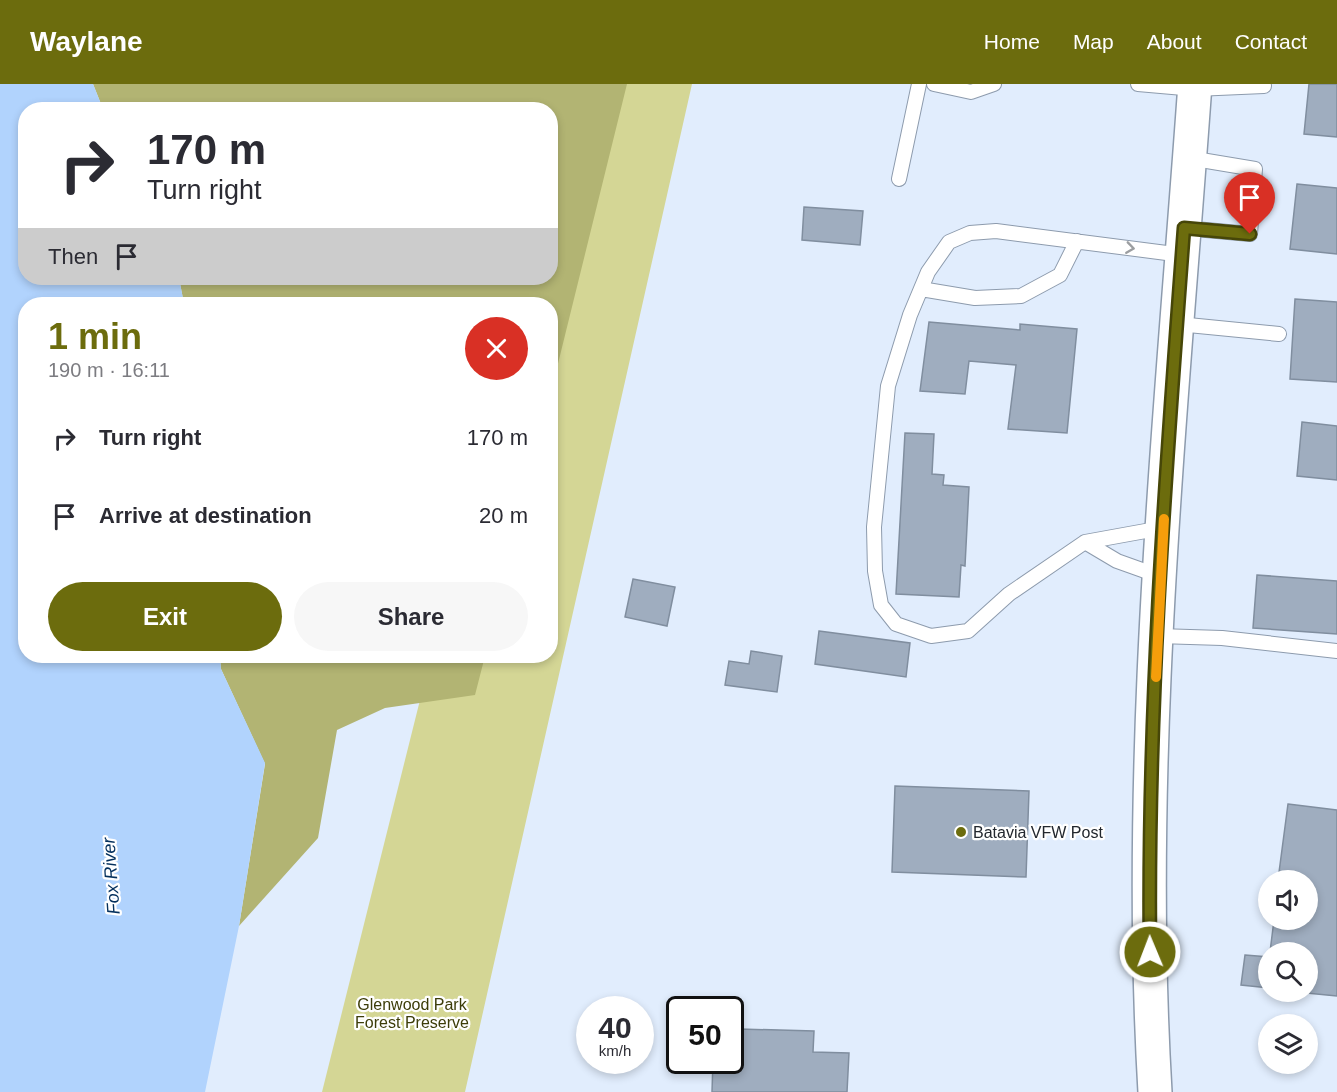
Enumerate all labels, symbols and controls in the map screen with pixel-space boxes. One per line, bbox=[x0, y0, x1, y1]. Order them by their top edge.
text: Waylane bbox=[30, 26, 143, 57]
text: Home bbox=[984, 30, 1040, 53]
text: Map bbox=[1073, 30, 1114, 53]
text: About bbox=[1147, 30, 1202, 53]
text: Contact bbox=[1235, 30, 1307, 53]
icon: right bbox=[48, 126, 126, 204]
text: 170 m bbox=[147, 126, 266, 173]
pin bbox=[1224, 172, 1275, 234]
text: Turn right bbox=[147, 175, 262, 205]
icon: arrive bbox=[1233, 181, 1266, 214]
icon: arrive bbox=[110, 240, 143, 273]
one-way arrow bbox=[1125, 241, 1134, 254]
text: Then bbox=[48, 244, 98, 269]
text: 1 min bbox=[48, 316, 142, 357]
button: close bbox=[465, 317, 528, 380]
text: 190 m · 16:11 bbox=[48, 359, 170, 381]
icon: right bbox=[48, 422, 81, 455]
text: Turn right bbox=[99, 425, 201, 450]
text: 170 m bbox=[467, 425, 528, 450]
icon: arrive bbox=[48, 500, 81, 533]
text: Arrive at destination bbox=[99, 503, 312, 528]
text: 20 m bbox=[479, 503, 528, 528]
button: Exit bbox=[48, 582, 282, 651]
button: Share bbox=[294, 582, 528, 651]
place label: Batavia VFW Post bbox=[973, 824, 1103, 841]
marker: Batavia VFW Post bbox=[954, 825, 968, 839]
water label: Fox River bbox=[98, 836, 124, 915]
map controls bbox=[1258, 870, 1318, 1074]
button: sound bbox=[1258, 870, 1318, 930]
position arrow bbox=[1118, 920, 1182, 984]
button: search bbox=[1258, 942, 1318, 1002]
park label: Glenwood Park Forest Preserve bbox=[355, 996, 469, 1031]
speed limit sign: 50 bbox=[666, 996, 744, 1074]
text: 40 bbox=[598, 1011, 632, 1044]
button: layers bbox=[1258, 1014, 1318, 1074]
text: km/h bbox=[599, 1042, 631, 1059]

